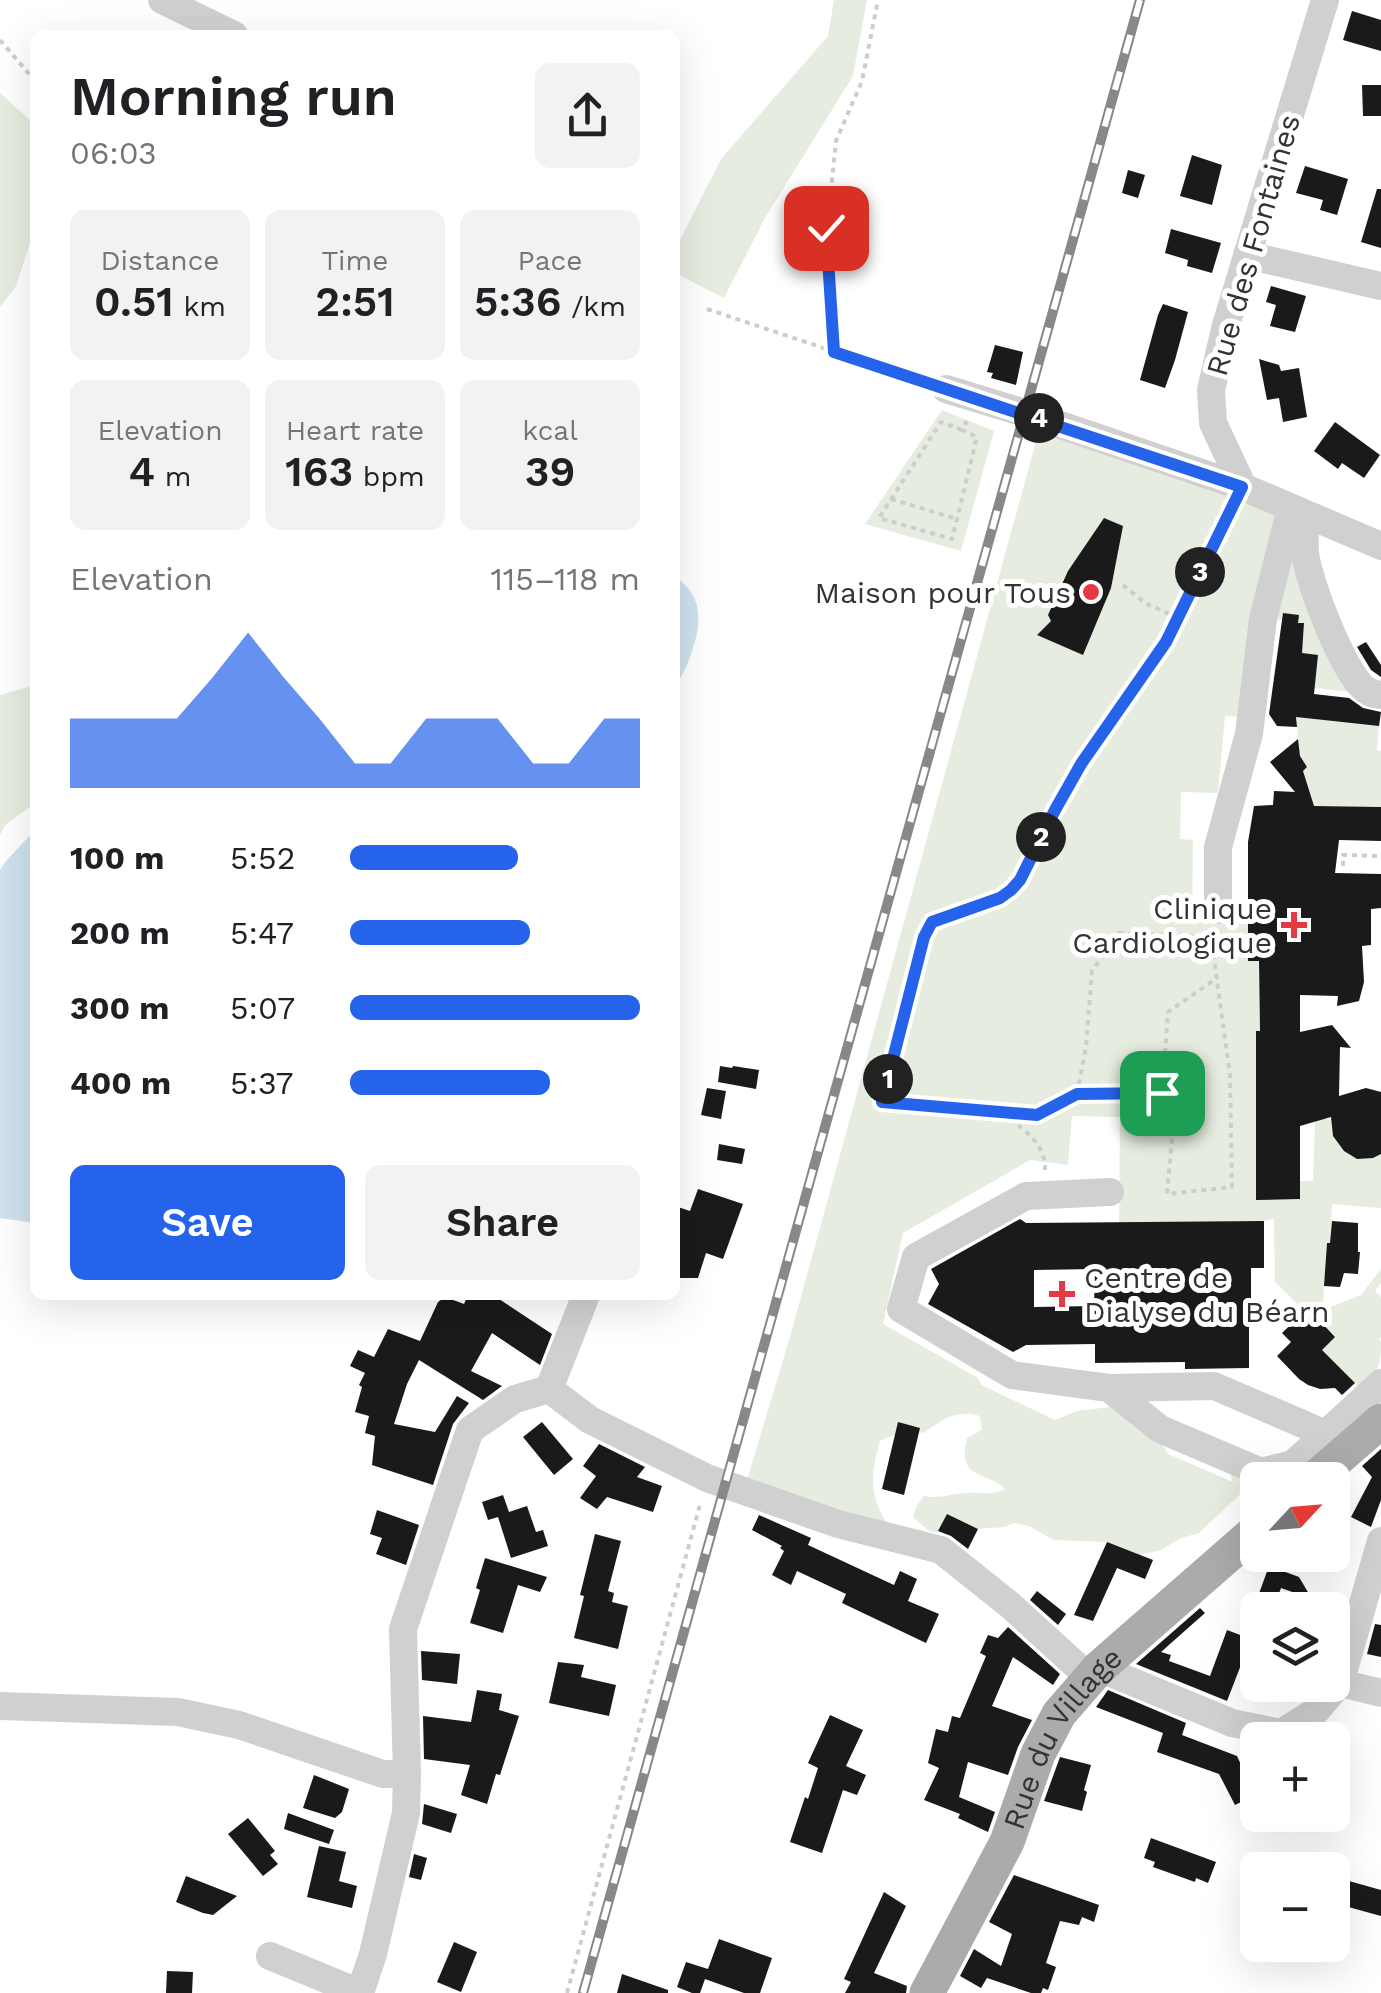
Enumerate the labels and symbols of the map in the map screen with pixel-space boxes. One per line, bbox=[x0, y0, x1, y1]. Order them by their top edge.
street label: Rue des Fontaines bbox=[1199, 110, 1307, 380]
pin bbox=[784, 186, 869, 271]
pin: 4 bbox=[1014, 393, 1064, 443]
pin: 3 bbox=[1175, 547, 1225, 597]
place label: Maison pour Tous bbox=[815, 575, 1071, 610]
marker: Maison pour Tous bbox=[1080, 581, 1102, 603]
pin: 2 bbox=[1016, 812, 1066, 862]
place label: Clinique Cardiologique bbox=[1072, 891, 1272, 960]
marker: Clinique Cardiologique bbox=[1281, 912, 1307, 938]
pin bbox=[1120, 1051, 1205, 1136]
pin: 1 bbox=[863, 1054, 913, 1104]
place label: Centre de Dialyse du Béarn bbox=[1084, 1260, 1330, 1329]
marker: Centre de Dialyse du Béarn bbox=[1049, 1281, 1075, 1307]
north arrow bbox=[1240, 1462, 1350, 1572]
street label: Rue du Village bbox=[995, 1639, 1128, 1834]

